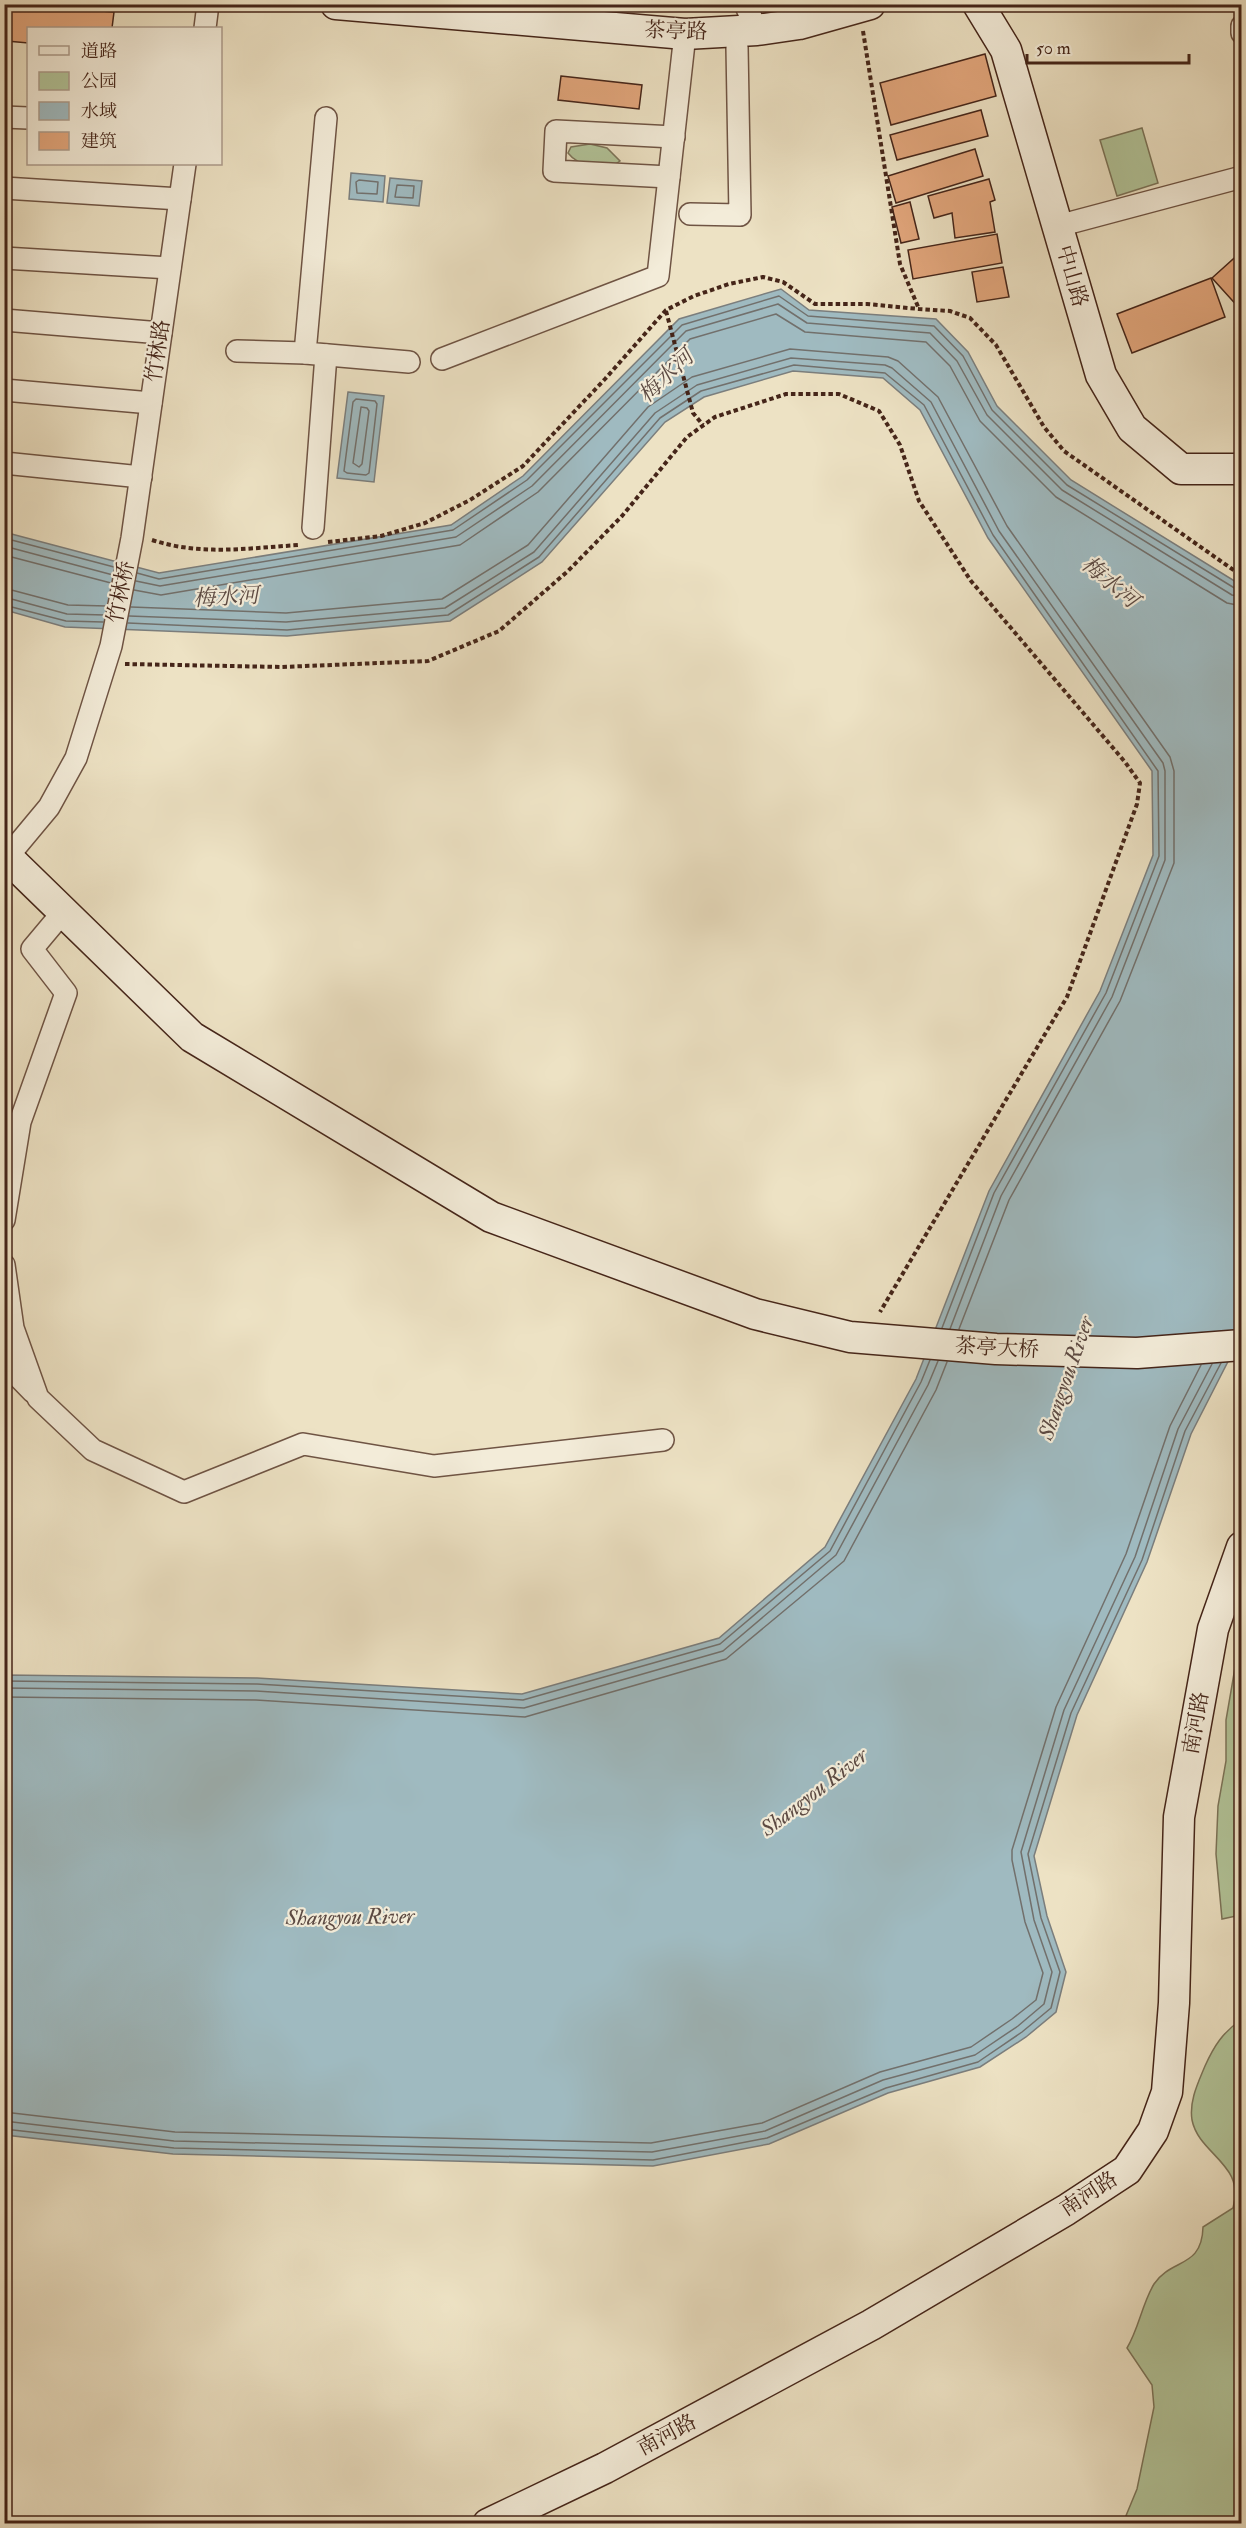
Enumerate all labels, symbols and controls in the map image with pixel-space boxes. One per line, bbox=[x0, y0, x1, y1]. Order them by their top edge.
street label: 茶亭路 bbox=[644, 16, 708, 46]
legend bbox=[27, 27, 222, 165]
scale bar bbox=[1027, 27, 1189, 65]
text: 50 m bbox=[1036, 37, 1071, 60]
text: 道路 bbox=[81, 40, 117, 63]
text: 公园 bbox=[81, 70, 117, 93]
text: 水域 bbox=[81, 100, 117, 123]
text: 建筑 bbox=[81, 130, 117, 153]
street label: 中山路 bbox=[1050, 242, 1094, 310]
street label: 竹林路 bbox=[140, 318, 176, 384]
water label: 梅水河 bbox=[632, 341, 703, 409]
water label: 梅水河 bbox=[1076, 550, 1147, 617]
street label: 竹林桥 bbox=[102, 559, 140, 625]
water label: 梅水河 bbox=[192, 581, 264, 613]
water label: Shangyou River bbox=[1031, 1311, 1101, 1444]
street label: 茶亭大桥 bbox=[954, 1332, 1040, 1364]
street label: 南河路 bbox=[1177, 1690, 1215, 1756]
water label: Shangyou River bbox=[754, 1740, 875, 1843]
water label: Shangyou River bbox=[284, 1902, 416, 1932]
street label: 南河路 bbox=[1055, 2166, 1123, 2222]
street label: 南河路 bbox=[633, 2408, 701, 2462]

